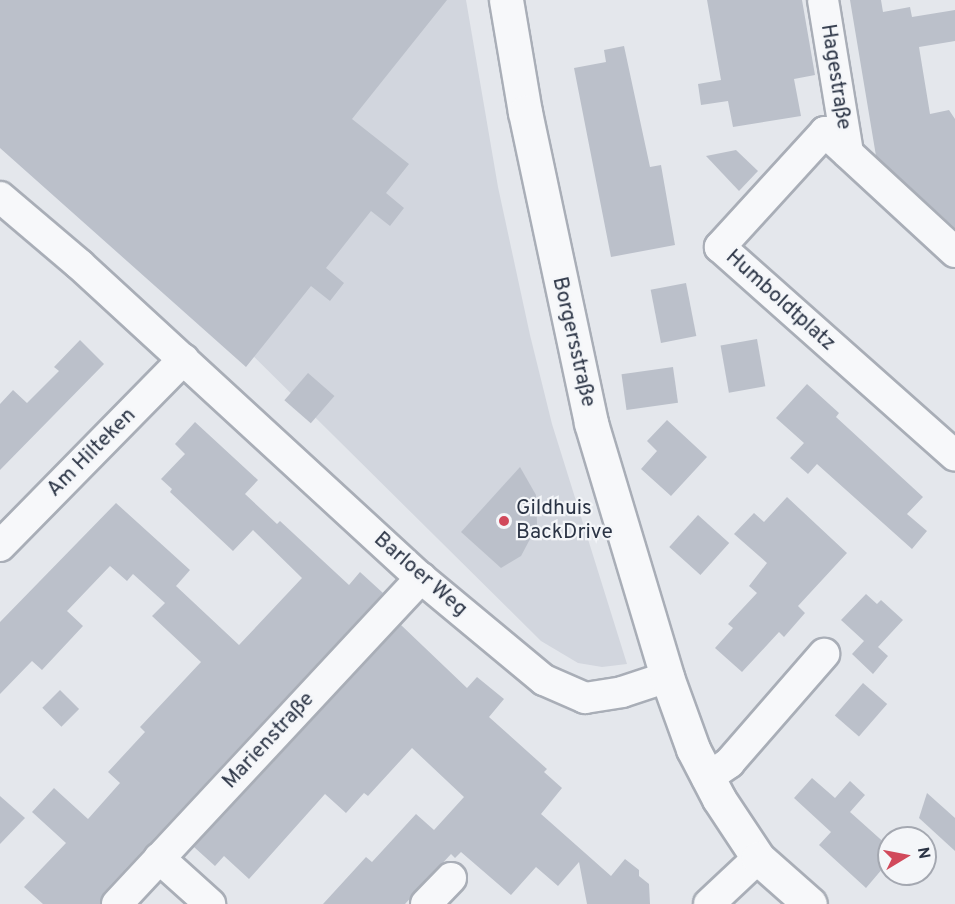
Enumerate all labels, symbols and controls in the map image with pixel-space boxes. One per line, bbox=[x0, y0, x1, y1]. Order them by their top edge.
street label: Hagestraße bbox=[814, 22, 856, 132]
street label: Humboldtplatz bbox=[720, 245, 840, 357]
street label: Borgersstraße bbox=[546, 275, 600, 409]
street label: Am Hilteken bbox=[42, 403, 142, 503]
place label: Gildhuis BackDrive bbox=[516, 496, 613, 546]
marker: Gildhuis BackDrive bbox=[497, 514, 511, 528]
street label: Barloer Weg bbox=[368, 527, 472, 623]
street label: Marienstraße bbox=[218, 688, 320, 794]
north arrow bbox=[877, 826, 937, 886]
text: N bbox=[912, 846, 934, 861]

